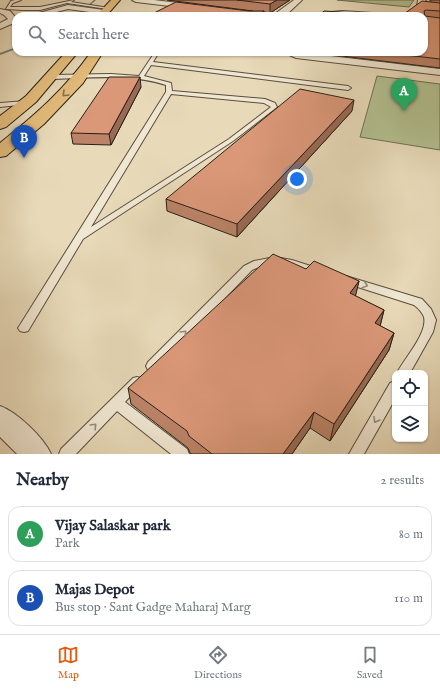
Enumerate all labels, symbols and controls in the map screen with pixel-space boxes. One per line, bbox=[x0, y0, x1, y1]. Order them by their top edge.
search box bbox=[12, 12, 428, 56]
icon: search bbox=[26, 23, 48, 45]
text: Search here bbox=[58, 25, 129, 44]
pin: A bbox=[391, 78, 417, 111]
one-way arrow bbox=[62, 89, 70, 97]
pin: B bbox=[11, 125, 37, 158]
your location bbox=[287, 169, 307, 189]
one-way arrow bbox=[361, 280, 368, 289]
one-way arrow bbox=[179, 330, 187, 338]
map controls bbox=[392, 370, 428, 442]
button: locate bbox=[392, 370, 428, 406]
button: layers bbox=[392, 406, 428, 442]
one-way arrow bbox=[373, 416, 380, 424]
one-way arrow bbox=[89, 423, 97, 431]
text: Nearby bbox=[16, 470, 69, 491]
text: 2 results bbox=[380, 472, 424, 489]
text: Vijay Salaskar park bbox=[55, 516, 171, 535]
text: A bbox=[26, 526, 34, 543]
text: 80 m bbox=[399, 526, 423, 543]
text: Park bbox=[55, 535, 80, 552]
text: Majas Depot bbox=[55, 580, 134, 599]
text: B bbox=[26, 590, 34, 607]
text: 110 m bbox=[394, 590, 423, 607]
text: Bus stop · Sant Gadge Maharaj Marg bbox=[55, 599, 251, 616]
tab: Map bbox=[57, 644, 79, 682]
tab: Directions bbox=[194, 644, 242, 682]
tab: Saved bbox=[357, 644, 383, 682]

